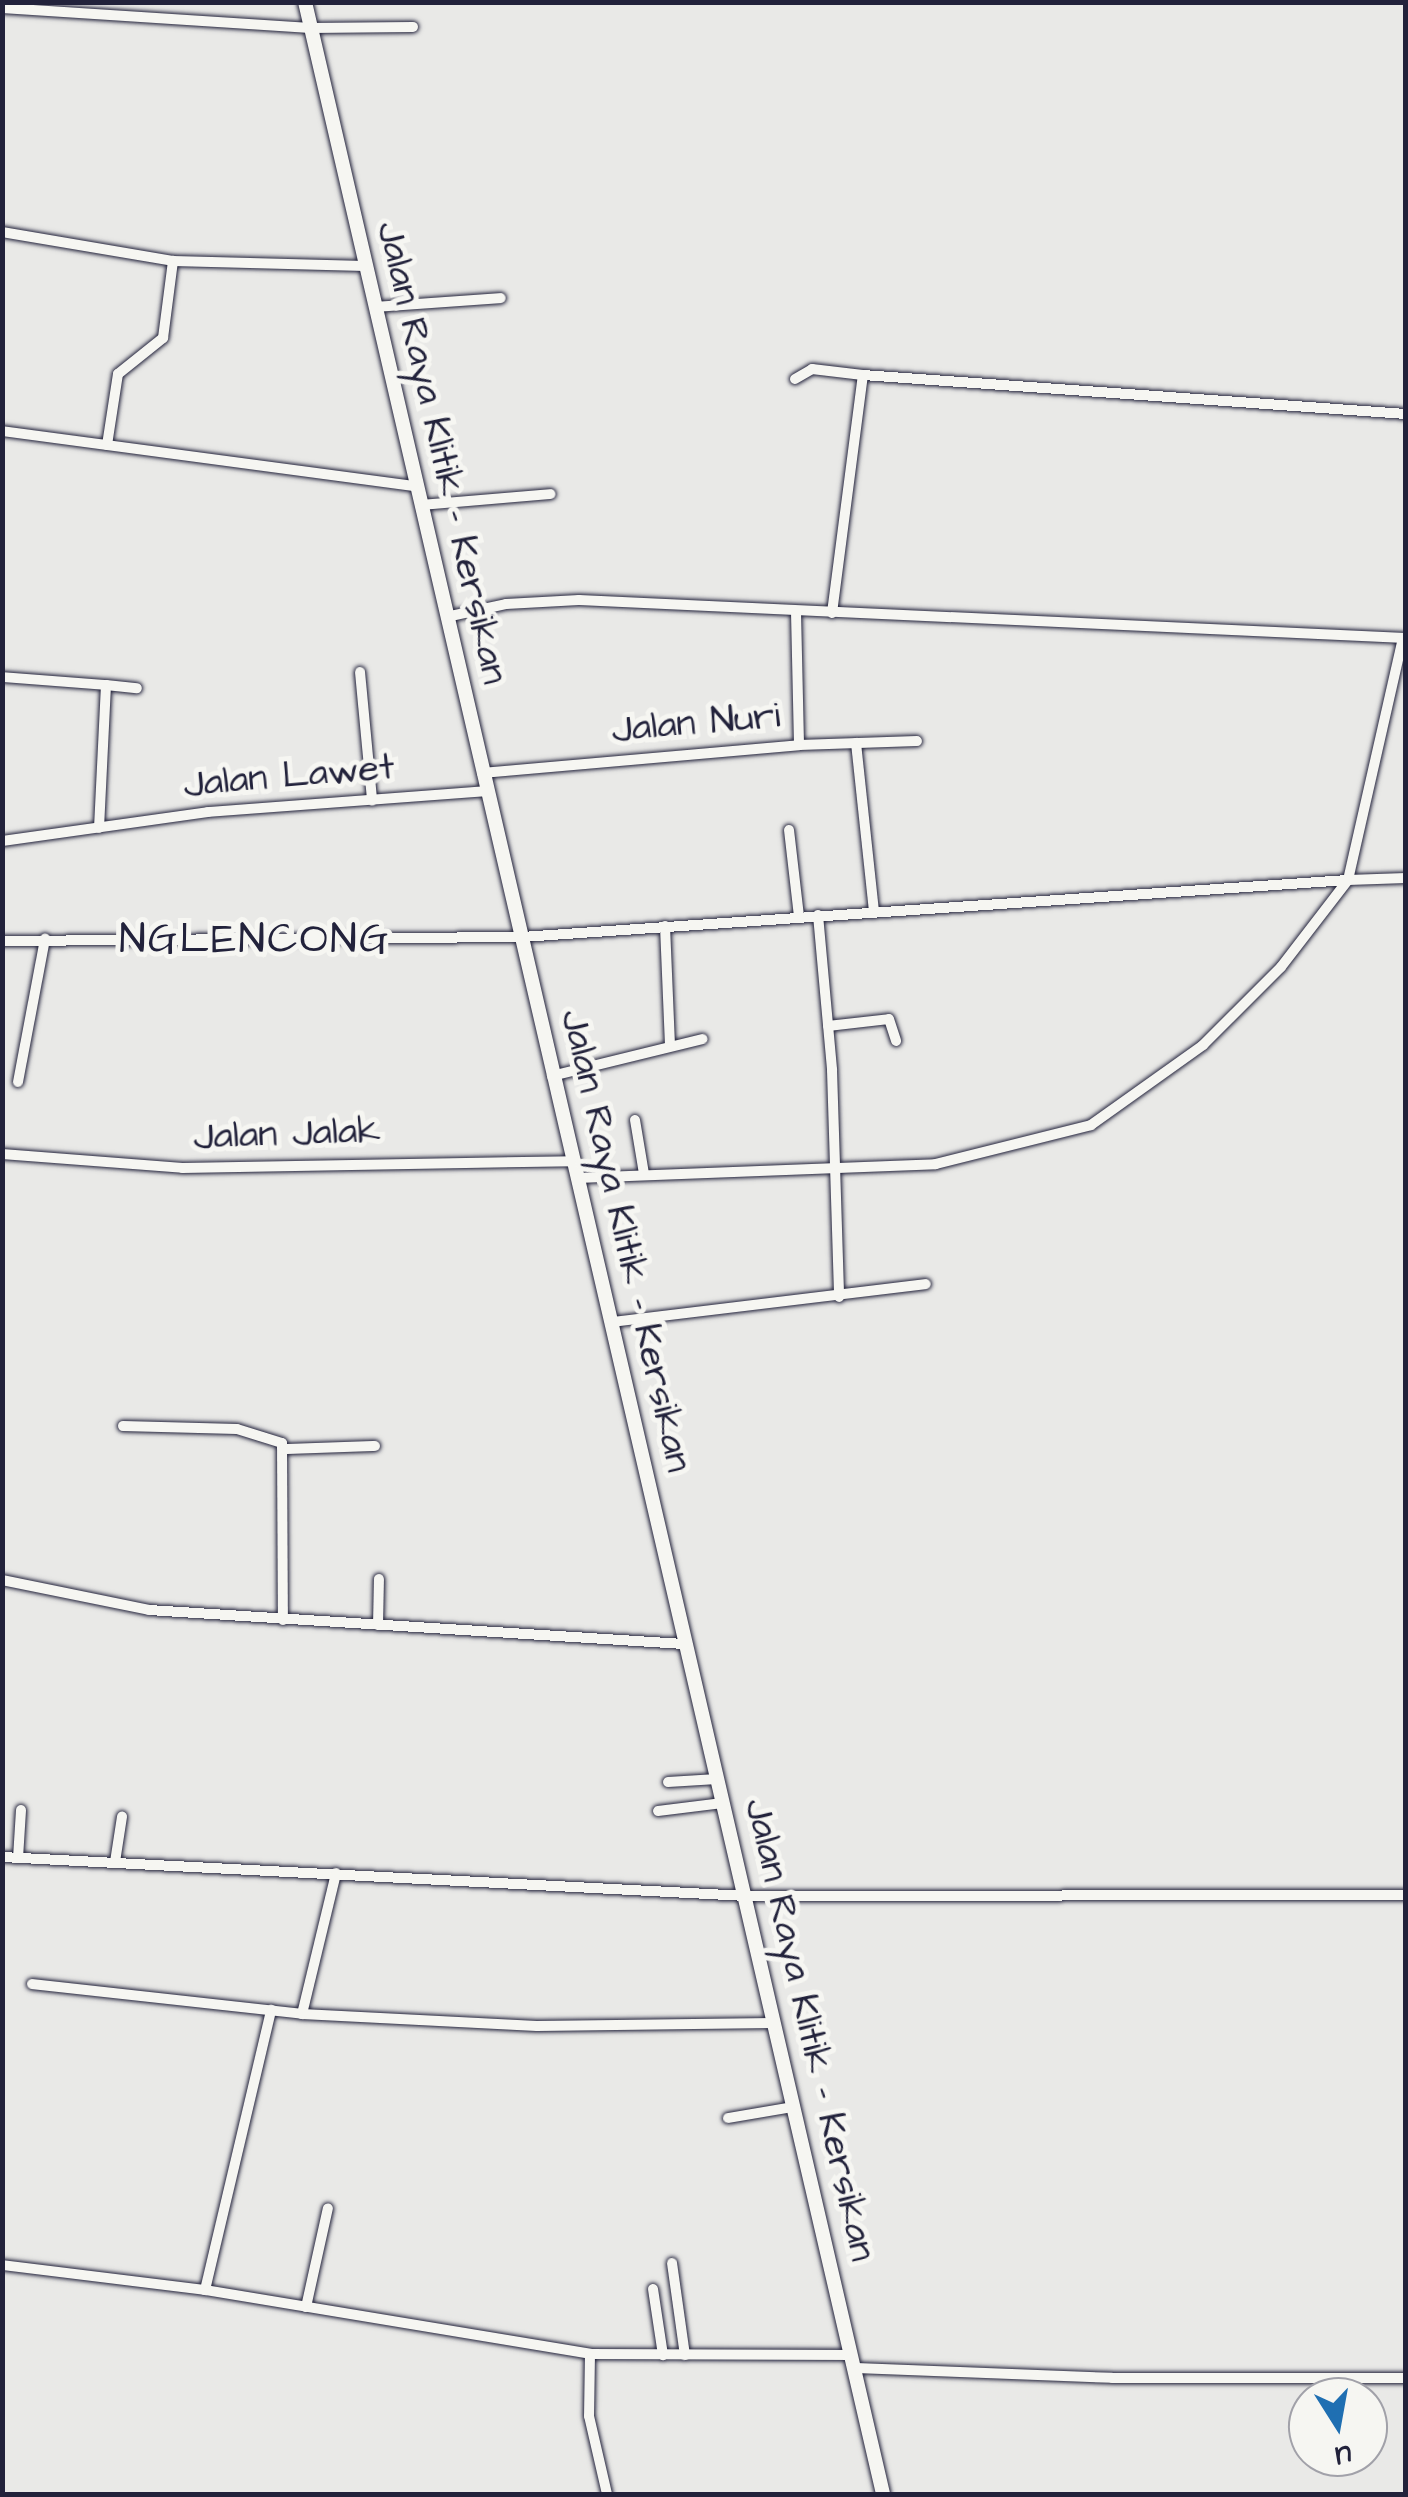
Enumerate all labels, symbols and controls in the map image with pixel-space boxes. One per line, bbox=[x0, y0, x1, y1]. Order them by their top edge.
street label: Jalan Raya Klitik - Kersikan bbox=[366, 217, 516, 689]
street label: Jalan Nuri bbox=[610, 694, 782, 754]
street label: Jalan Lawet bbox=[182, 745, 396, 809]
district label: NGLENCONG bbox=[119, 915, 391, 965]
street label: Jalan Raya Klitik - Kersikan bbox=[550, 1005, 700, 1477]
street label: Jalan Jalak bbox=[193, 1109, 381, 1161]
street label: Jalan Raya Klitik - Kersikan bbox=[734, 1794, 884, 2266]
north arrow bbox=[1288, 2377, 1388, 2477]
text: U bbox=[1332, 2434, 1355, 2476]

